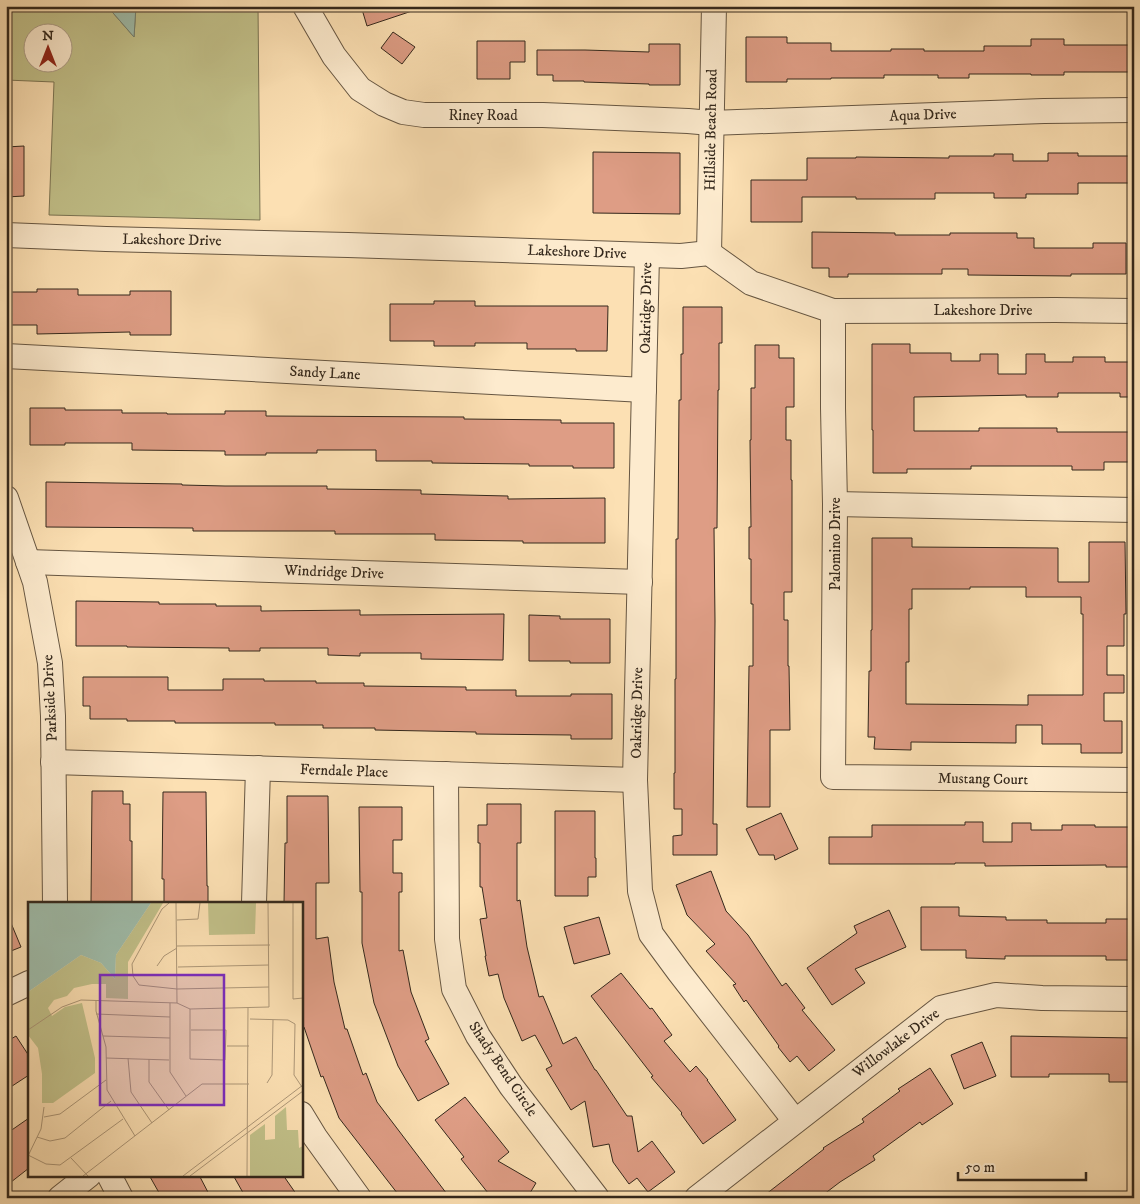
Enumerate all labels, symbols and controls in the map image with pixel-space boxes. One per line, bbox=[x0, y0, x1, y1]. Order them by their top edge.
north arrow bbox=[22, 22, 72, 72]
text: N bbox=[42, 27, 54, 45]
street label: Hillside Beach Road bbox=[700, 68, 722, 191]
street label: Aqua Drive bbox=[889, 104, 957, 126]
street label: Riney Road bbox=[448, 106, 518, 125]
street label: Lakeshore Drive bbox=[122, 230, 222, 250]
street label: Lakeshore Drive bbox=[527, 241, 627, 263]
street label: Oakridge Drive bbox=[636, 262, 656, 354]
street label: Lakeshore Drive bbox=[933, 301, 1033, 320]
street label: Sandy Lane bbox=[289, 362, 361, 384]
street label: Palomino Drive bbox=[826, 497, 845, 591]
street label: Windridge Drive bbox=[283, 561, 384, 583]
street label: Parkside Drive bbox=[38, 654, 62, 742]
street label: Oakridge Drive bbox=[627, 667, 647, 759]
street label: Ferndale Place bbox=[300, 760, 388, 782]
street label: Mustang Court bbox=[938, 769, 1028, 789]
inset map bbox=[28, 902, 302, 1176]
street label: Willowlake Drive bbox=[848, 1004, 943, 1083]
street label: Shady Bend Circle bbox=[464, 1018, 542, 1120]
scale bar bbox=[958, 1149, 1085, 1181]
text: 50 m bbox=[965, 1158, 995, 1177]

